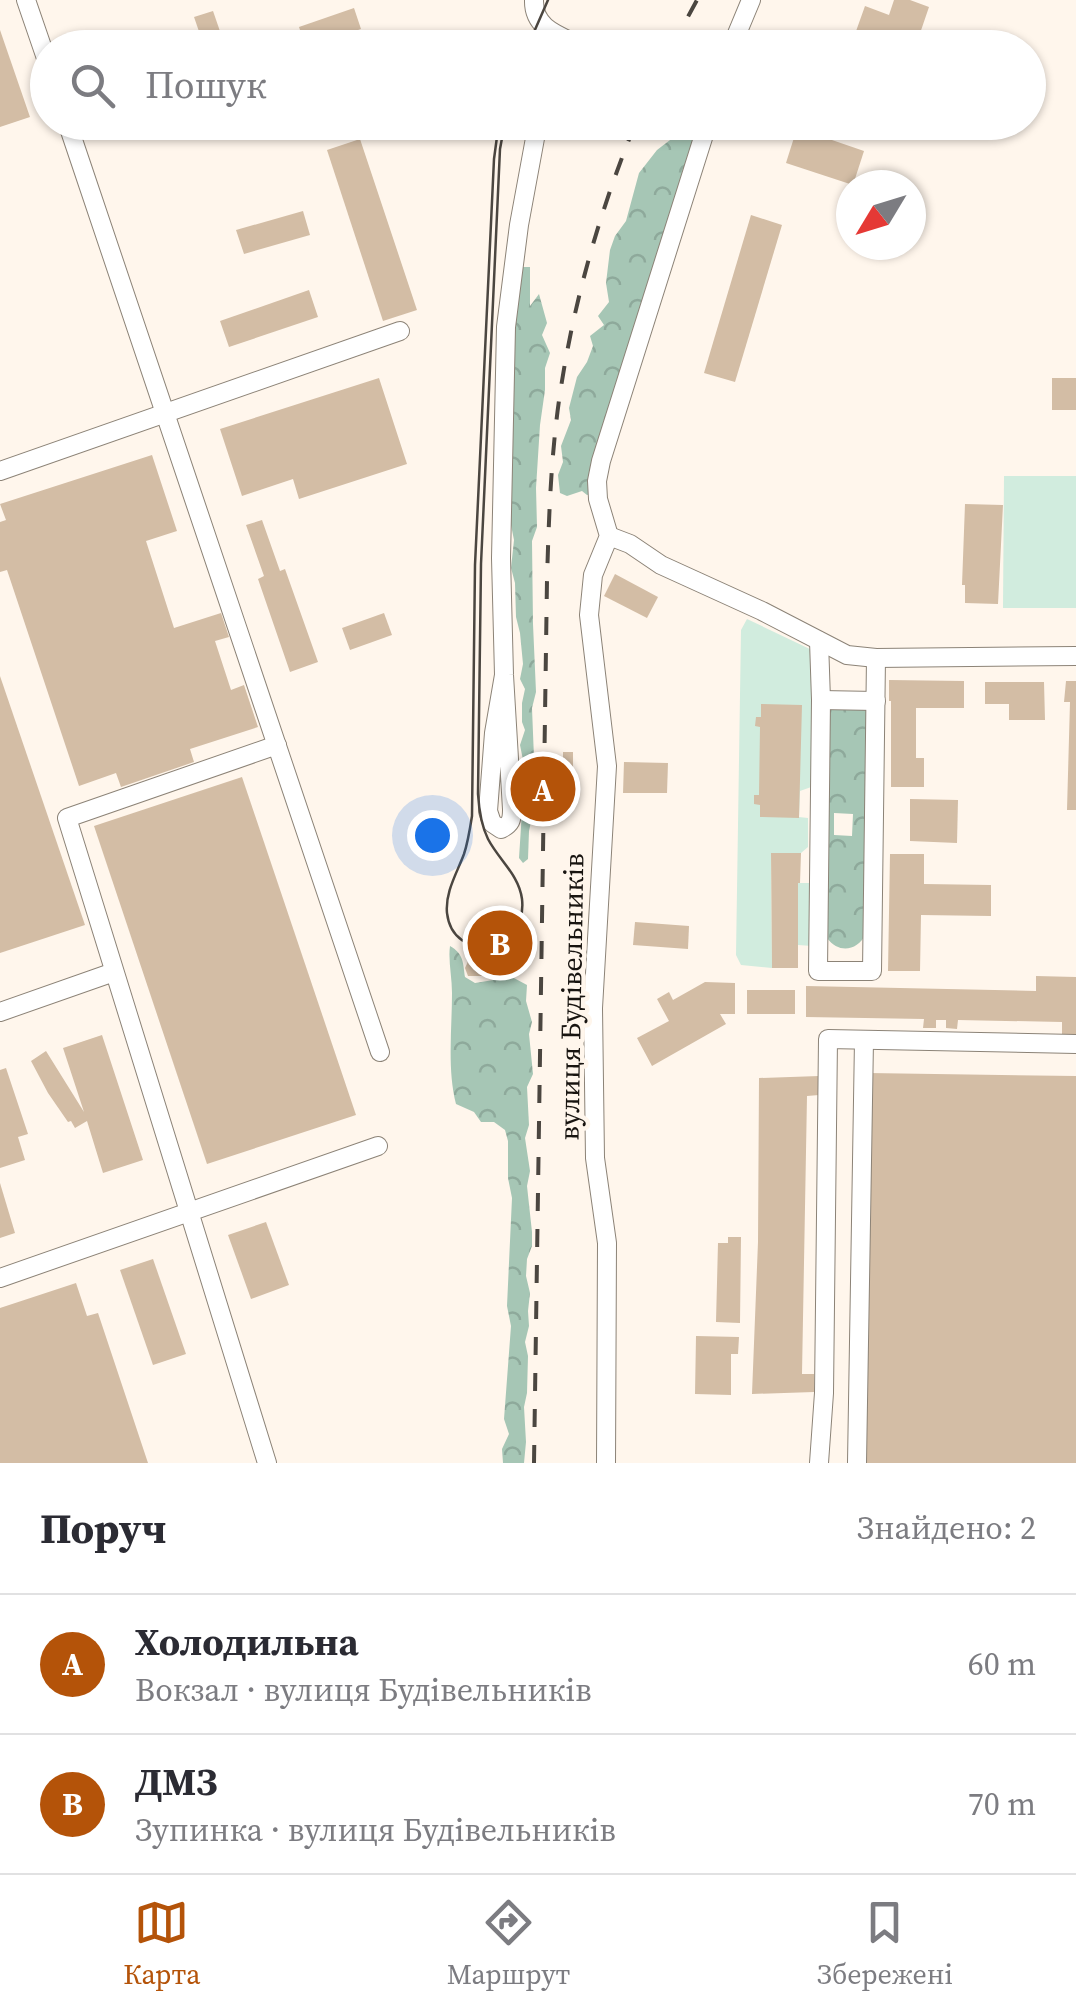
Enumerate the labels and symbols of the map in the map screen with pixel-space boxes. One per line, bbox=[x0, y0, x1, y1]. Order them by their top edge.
north arrow bbox=[836, 170, 926, 260]
pin: A bbox=[510, 752, 576, 826]
your location bbox=[407, 810, 458, 861]
street label: вулиця Будівельників bbox=[549, 853, 593, 1141]
pin: B bbox=[468, 906, 532, 980]

